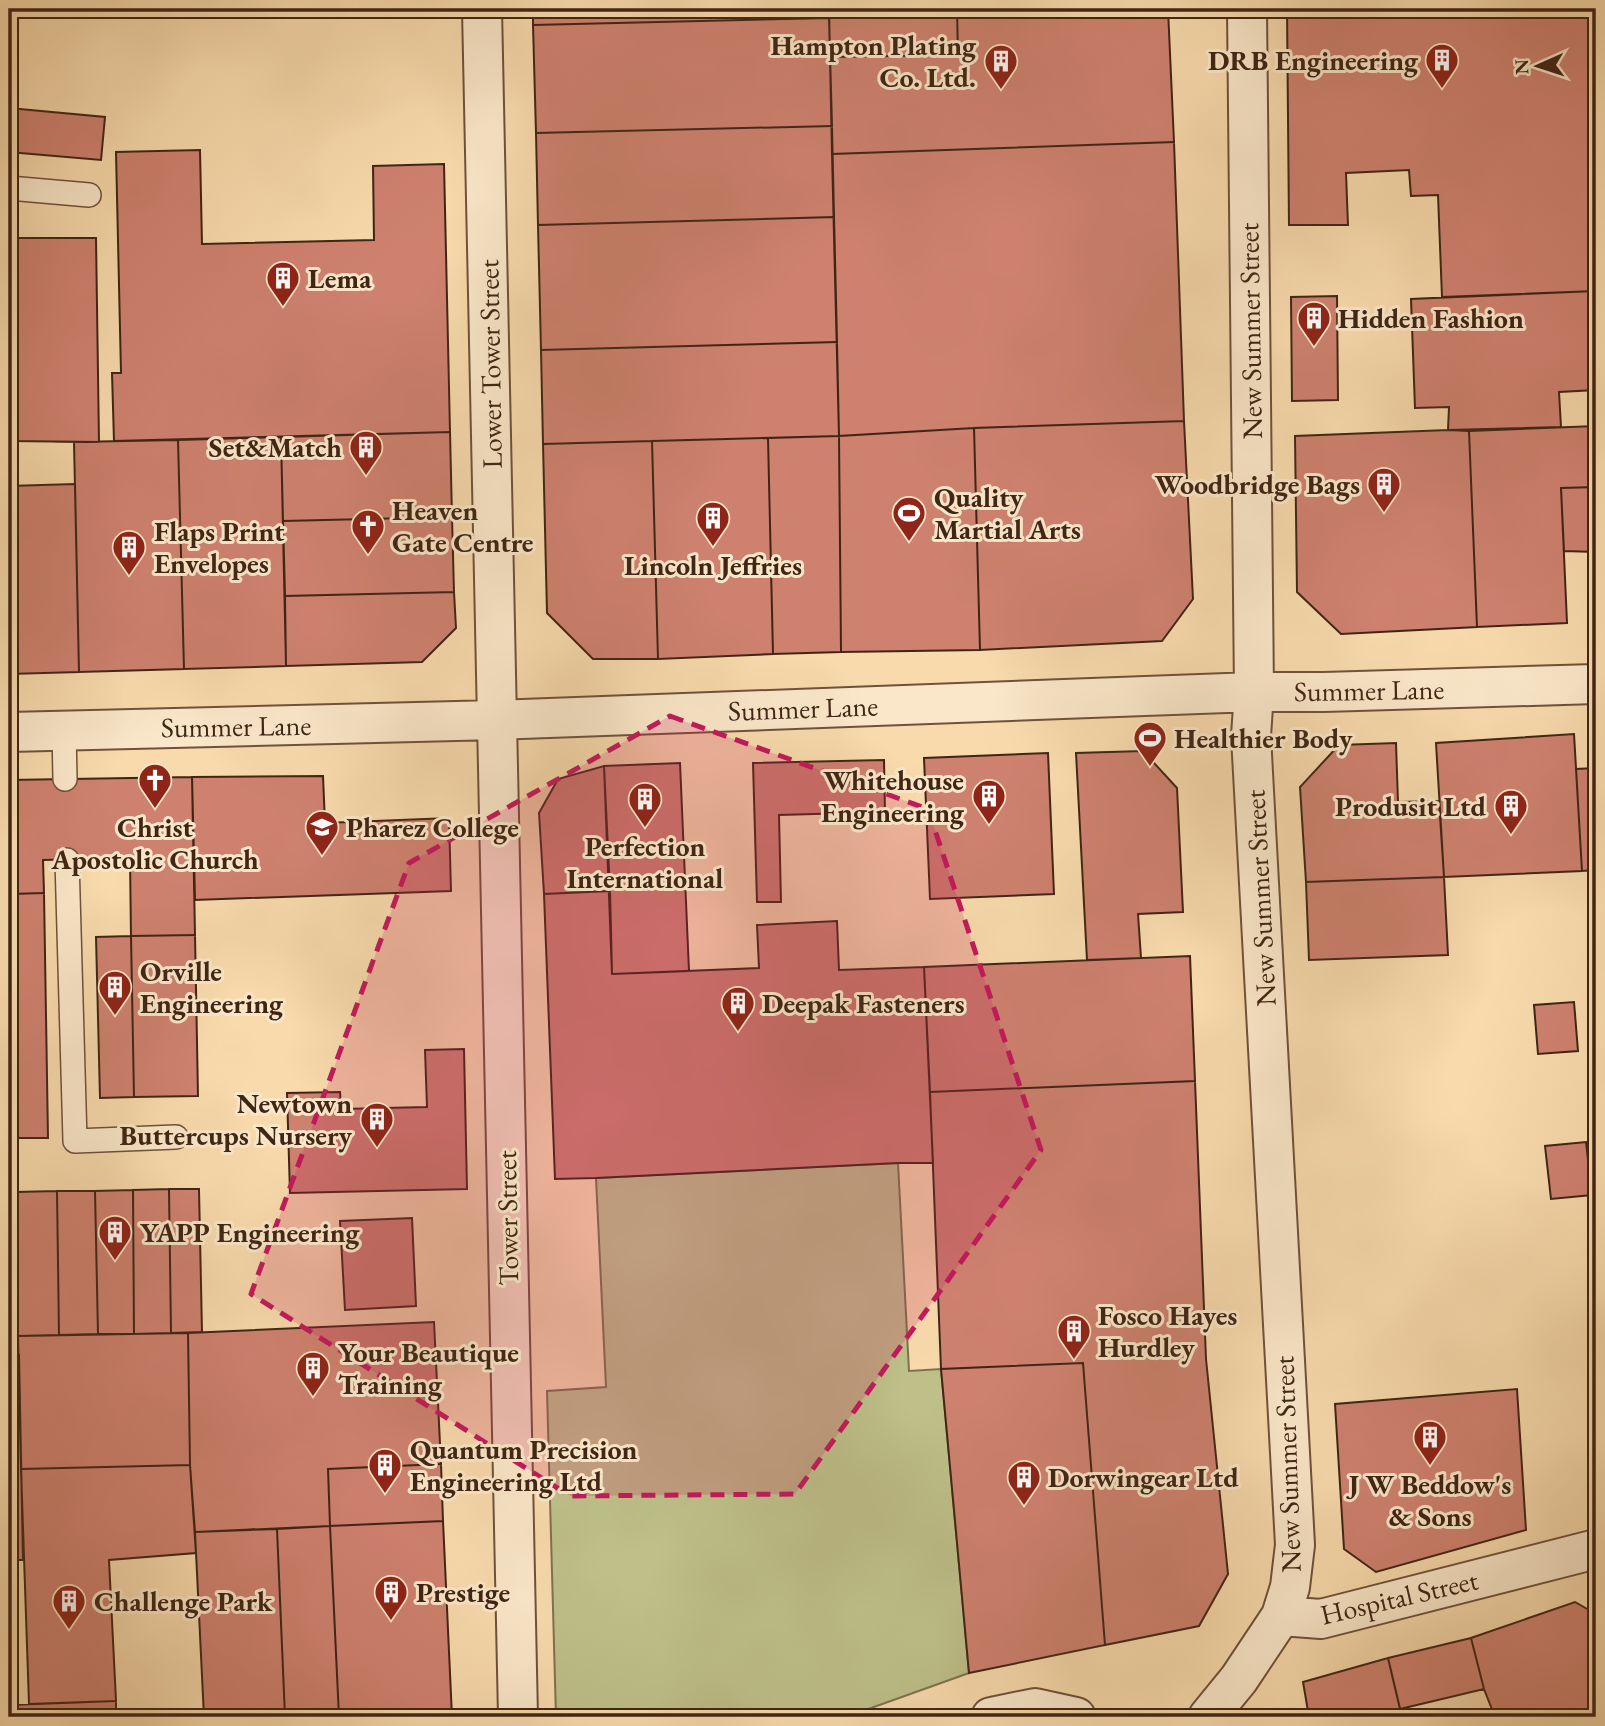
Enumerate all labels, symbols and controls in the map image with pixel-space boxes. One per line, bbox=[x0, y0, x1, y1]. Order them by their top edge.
place label: Hampton Plating Co. Ltd. bbox=[771, 27, 977, 95]
north arrow bbox=[1504, 32, 1574, 102]
building icon: DRB Engineering bbox=[1423, 41, 1461, 90]
building icon: Hampton Plating Co. Ltd. bbox=[982, 42, 1020, 91]
place label: DRB Engineering bbox=[1208, 42, 1419, 78]
text: N bbox=[1509, 58, 1534, 75]
street label: New Summer Street bbox=[1230, 222, 1270, 440]
building icon: Lema bbox=[264, 259, 302, 308]
street label: Lower Tower Street bbox=[470, 259, 510, 469]
place label: Lema bbox=[308, 260, 372, 296]
building icon: Hidden Fashion bbox=[1295, 299, 1333, 348]
place label: Hidden Fashion bbox=[1338, 300, 1524, 336]
building icon: Set&Match bbox=[347, 428, 385, 477]
place label: Set&Match bbox=[208, 429, 342, 465]
building icon: Woodbridge Bags bbox=[1365, 465, 1403, 514]
place label: Woodbridge Bags bbox=[1155, 466, 1360, 502]
place label: Quality Martial Arts bbox=[934, 479, 1081, 547]
place label: Heaven Gate Centre bbox=[392, 492, 534, 560]
sports icon: Quality Martial Arts bbox=[890, 494, 928, 543]
building icon: Lincoln Jeffries bbox=[694, 499, 732, 548]
church icon: Heaven Gate Centre bbox=[349, 507, 387, 556]
place label: Flaps Print Envelopes bbox=[154, 513, 285, 581]
building icon: Flaps Print Envelopes bbox=[110, 528, 148, 577]
place label: Lincoln Jeffries bbox=[624, 547, 802, 583]
street label: Summer Lane bbox=[1293, 671, 1445, 709]
street label: Summer Lane bbox=[727, 687, 879, 729]
street label: Summer Lane bbox=[160, 707, 312, 745]
sports icon: Healthier Body bbox=[1131, 719, 1169, 768]
place label: Healthier Body bbox=[1174, 720, 1353, 756]
church icon: Christ Apostolic Church bbox=[136, 761, 174, 810]
place label: Whitehouse Engineering bbox=[821, 762, 965, 830]
building icon: Whitehouse Engineering bbox=[970, 777, 1008, 826]
building icon: Perfection International bbox=[626, 780, 664, 829]
building icon: Produsit Ltd bbox=[1492, 787, 1530, 836]
place label: Produsit Ltd bbox=[1335, 788, 1487, 824]
street label: New Summer Street bbox=[1236, 789, 1284, 1007]
school or university icon: Pharez College bbox=[303, 808, 341, 857]
place label: Christ Apostolic Church bbox=[50, 809, 259, 877]
place label: Pharez College bbox=[346, 809, 519, 845]
place label: Perfection International bbox=[567, 828, 723, 896]
place label: Orville Engineering bbox=[140, 953, 284, 1021]
building icon: Orville Engineering bbox=[96, 968, 134, 1017]
building icon: Deepak Fasteners bbox=[719, 984, 757, 1033]
place label: Deepak Fasteners bbox=[762, 985, 965, 1021]
place label: Newtown Buttercups Nursery bbox=[120, 1085, 353, 1153]
building icon: Newtown Buttercups Nursery bbox=[358, 1100, 396, 1149]
street label: Tower Street bbox=[488, 1150, 526, 1286]
building icon: YAPP Engineering bbox=[96, 1213, 134, 1262]
place label: YAPP Engineering bbox=[140, 1214, 360, 1250]
place label: Fosco Hayes Hurdley bbox=[1098, 1297, 1237, 1365]
building icon: Fosco Hayes Hurdley bbox=[1055, 1312, 1093, 1361]
place label: Your Beautique Training bbox=[338, 1334, 519, 1402]
building icon: Your Beautique Training bbox=[294, 1349, 332, 1398]
street label: New Summer Street bbox=[1265, 1355, 1309, 1573]
building icon: J W Beddow's & Sons bbox=[1411, 1418, 1449, 1467]
place label: Quantum Precision Engineering Ltd bbox=[410, 1431, 638, 1499]
building icon: Quantum Precision Engineering Ltd bbox=[366, 1446, 404, 1495]
building icon: Dorwingear Ltd bbox=[1005, 1458, 1043, 1507]
place label: Dorwingear Ltd bbox=[1048, 1459, 1239, 1495]
place label: J W Beddow's & Sons bbox=[1346, 1466, 1511, 1534]
street label: Hospital Street bbox=[1317, 1561, 1482, 1633]
building icon: Prestige bbox=[372, 1573, 410, 1622]
place label: Prestige bbox=[416, 1574, 510, 1610]
building icon: Challenge Park bbox=[50, 1582, 88, 1631]
place label: Challenge Park bbox=[94, 1583, 273, 1619]

